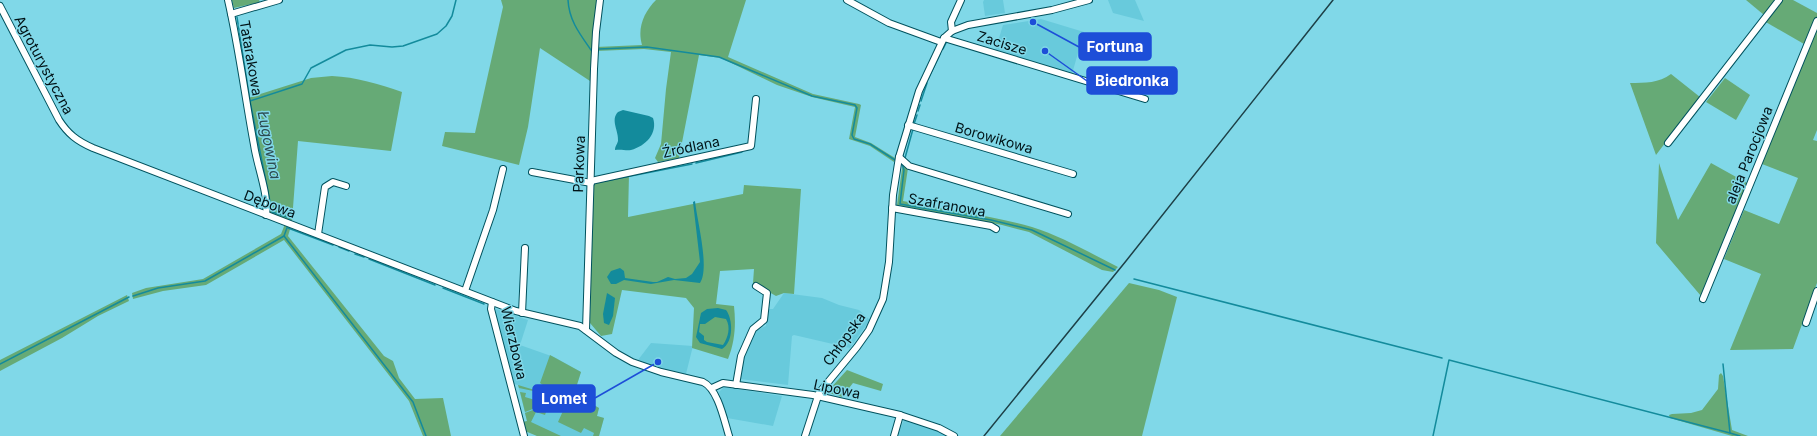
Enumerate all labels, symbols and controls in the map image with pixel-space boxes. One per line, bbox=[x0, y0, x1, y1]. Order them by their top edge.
street label: Agroturystyczna bbox=[11, 12, 78, 117]
street label: Tatarakowa bbox=[236, 19, 266, 97]
street label: Zacisze bbox=[975, 27, 1029, 58]
callout: Fortuna bbox=[1079, 33, 1151, 60]
text: Fortuna bbox=[1087, 37, 1143, 56]
callout: Biedronka bbox=[1087, 67, 1177, 94]
text: Biedronka bbox=[1095, 71, 1169, 90]
street label: aleja Parocjowa bbox=[1721, 104, 1776, 206]
water label: Ługowina bbox=[254, 109, 285, 181]
street label: Borowikowa bbox=[953, 118, 1035, 157]
street label: Źródlana bbox=[661, 132, 721, 161]
street label: Parkowa bbox=[569, 135, 588, 193]
street label: Dębowa bbox=[242, 186, 299, 221]
street label: Szafranowa bbox=[907, 189, 987, 220]
street label: Wierzbowa bbox=[498, 305, 531, 381]
street label: Chłopska bbox=[819, 309, 869, 369]
street label: Lipowa bbox=[812, 375, 862, 402]
callout: Lomet bbox=[533, 385, 595, 412]
text: Lomet bbox=[541, 389, 587, 408]

